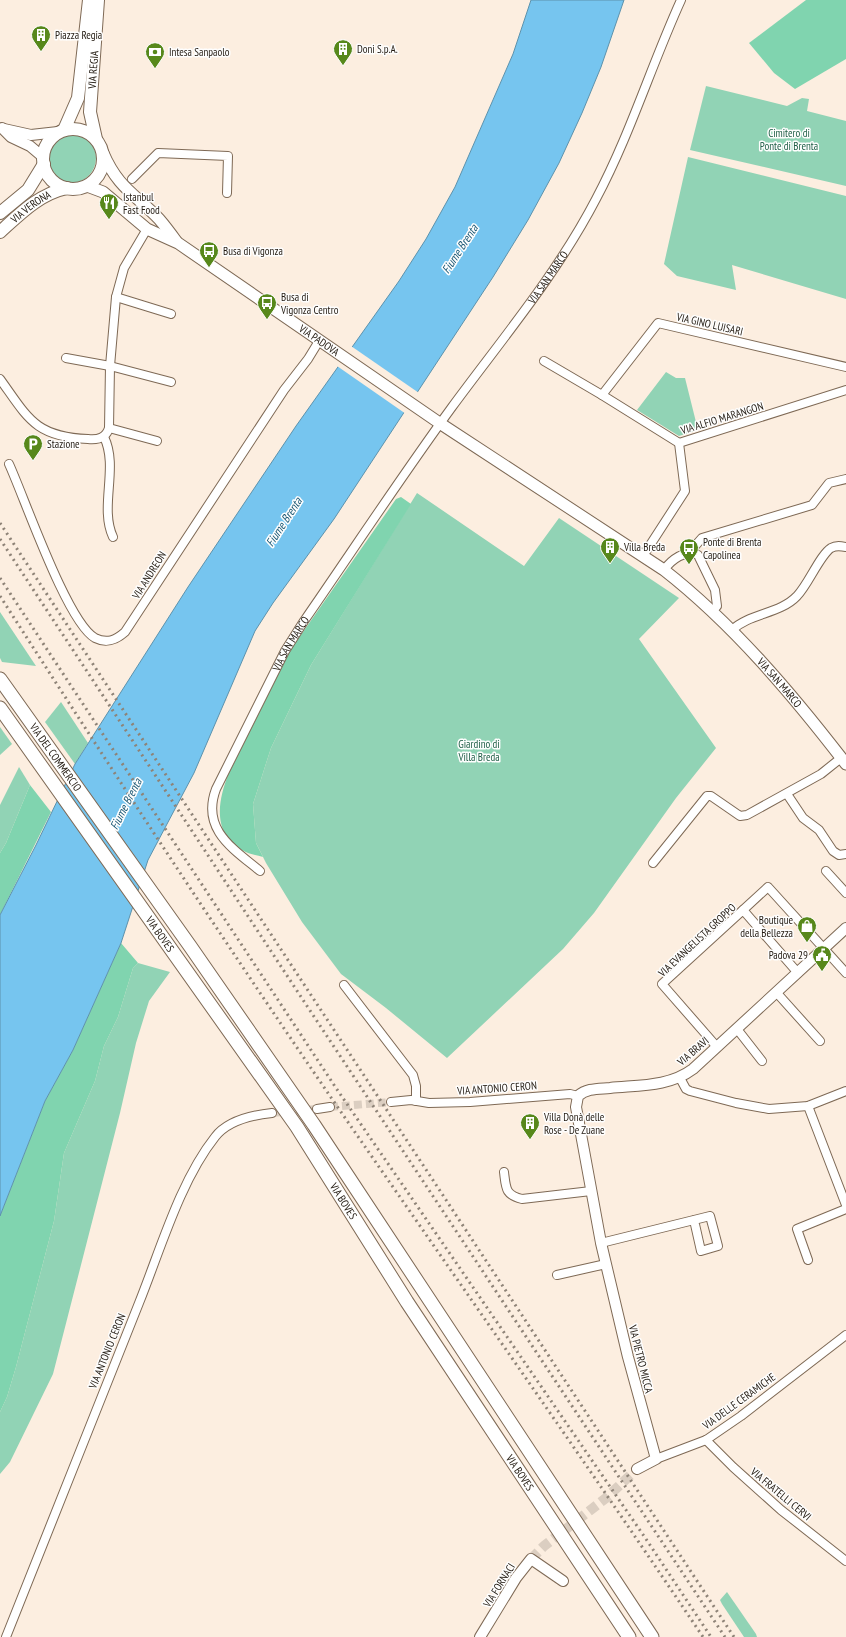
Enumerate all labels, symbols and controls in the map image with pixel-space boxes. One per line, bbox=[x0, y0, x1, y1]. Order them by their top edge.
building icon: Piazza Regia bbox=[30, 24, 52, 52]
place label: Piazza Regia bbox=[55, 28, 102, 42]
building icon: Doni S.p.A. bbox=[332, 38, 354, 66]
bank icon: Intesa Sanpaolo bbox=[144, 41, 166, 69]
place label: Doni S.p.A. bbox=[357, 42, 398, 56]
place label: Intesa Sanpaolo bbox=[169, 45, 230, 59]
street label: VIA REGIA bbox=[85, 49, 101, 90]
park label: Cimitero di Ponte di Brenta bbox=[760, 126, 818, 153]
street label: VIA VERONA bbox=[7, 187, 54, 227]
place label: Istanbul Fast Food bbox=[123, 190, 160, 217]
restaurant icon: Istanbul Fast Food bbox=[98, 192, 120, 220]
water label: Fiume Brenta bbox=[438, 220, 482, 276]
bus stop icon: Busa di Vigonza bbox=[198, 240, 220, 268]
place label: Busa di Vigonza bbox=[223, 244, 283, 258]
street label: VIA SAN MARCO bbox=[524, 248, 571, 307]
place label: Busa di Vigonza Centro bbox=[280, 290, 339, 317]
bus stop icon: Busa di Vigonza Centro bbox=[256, 292, 278, 320]
street label: VIA GINO LUISARI bbox=[674, 309, 745, 338]
street label: VIA PADOVA bbox=[296, 321, 343, 359]
street label: VIA ALFIO MARANGON bbox=[678, 399, 765, 437]
parking icon: Stazione bbox=[22, 433, 44, 461]
place label: Stazione bbox=[47, 437, 80, 451]
water label: Fiume Brenta bbox=[262, 493, 306, 549]
place label: Ponte di Brenta Capolinea bbox=[703, 535, 762, 562]
building icon: Villa Breda bbox=[599, 536, 621, 564]
bus stop icon: Ponte di Brenta Capolinea bbox=[678, 537, 700, 565]
place label: Villa Breda bbox=[623, 540, 665, 554]
street label: VIA ANDREON bbox=[128, 549, 169, 602]
street label: VIA SAN MARCO bbox=[269, 614, 312, 674]
street label: VIA SAN MARCO bbox=[754, 654, 805, 710]
street label: VIA DEL COMMERCIO bbox=[26, 720, 85, 794]
park label: Giardino di Villa Breda bbox=[457, 737, 500, 764]
water label: Fiume Brenta bbox=[106, 775, 145, 832]
street label: VIA EVANGELISTA GROPPO bbox=[655, 900, 739, 980]
street label: VIA BOVES bbox=[142, 913, 178, 955]
place label: Boutique della Bellezza bbox=[740, 913, 793, 940]
shop icon: Boutique della Bellezza bbox=[796, 915, 818, 943]
public building icon: Padova 29 bbox=[811, 944, 833, 972]
place label: Padova 29 bbox=[769, 948, 808, 962]
street label: VIA BRAVI bbox=[674, 1033, 712, 1069]
street label: VIA ANTONIO CERON bbox=[456, 1078, 537, 1098]
place label: Villa Donà delle Rose - De Zuane bbox=[543, 1110, 605, 1137]
building icon: Villa Donà delle Rose - De Zuane bbox=[519, 1112, 541, 1140]
street label: VIA BOVES bbox=[326, 1179, 360, 1222]
street label: VIA ANTONIO CERON bbox=[85, 1311, 128, 1392]
street label: VIA PIETRO MICCA bbox=[626, 1323, 656, 1395]
street label: VIA DELLE CERAMICHE bbox=[699, 1370, 778, 1433]
street label: VIA BOVES bbox=[503, 1451, 537, 1494]
street label: VIA FRATELLI CERVI bbox=[747, 1464, 814, 1523]
street label: VIA FORNACI bbox=[480, 1560, 518, 1610]

